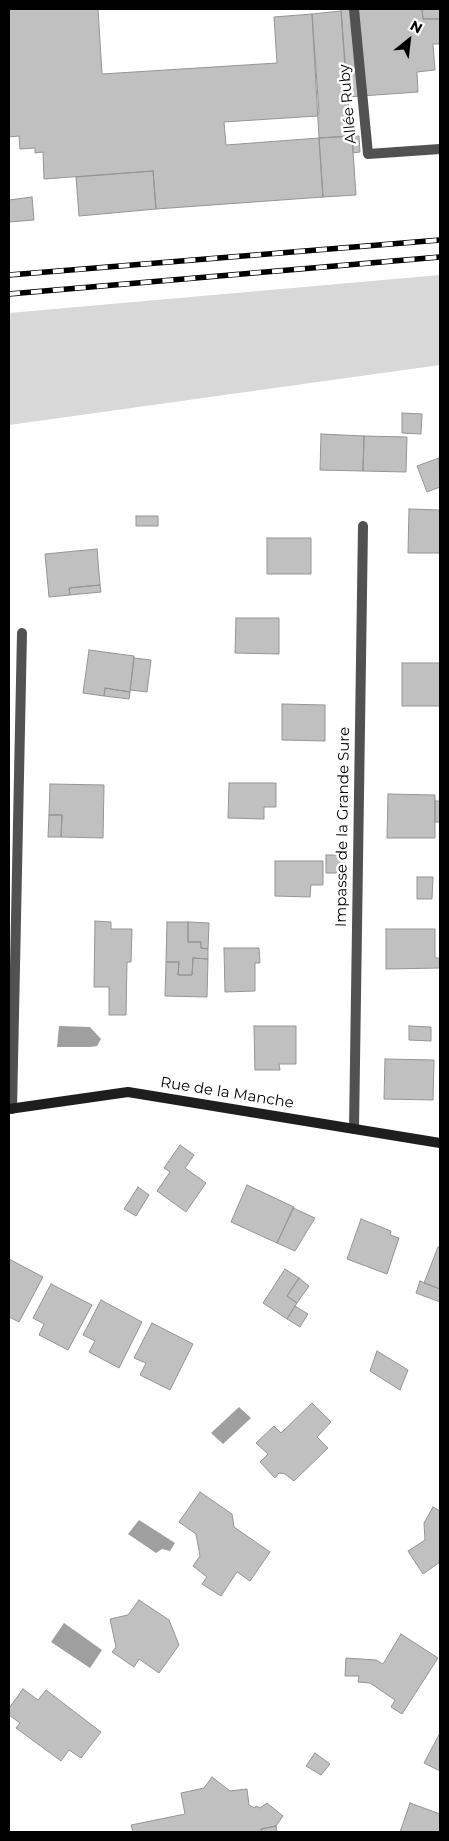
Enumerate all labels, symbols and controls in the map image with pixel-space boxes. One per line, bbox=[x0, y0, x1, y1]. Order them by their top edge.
north arrow bbox=[384, 15, 434, 65]
text: N bbox=[407, 16, 426, 37]
street label: Allée Ruby bbox=[336, 63, 360, 145]
street label: Impasse de la Grande Sure bbox=[332, 727, 354, 927]
street label: Rue de la Manche bbox=[159, 1074, 295, 1112]

